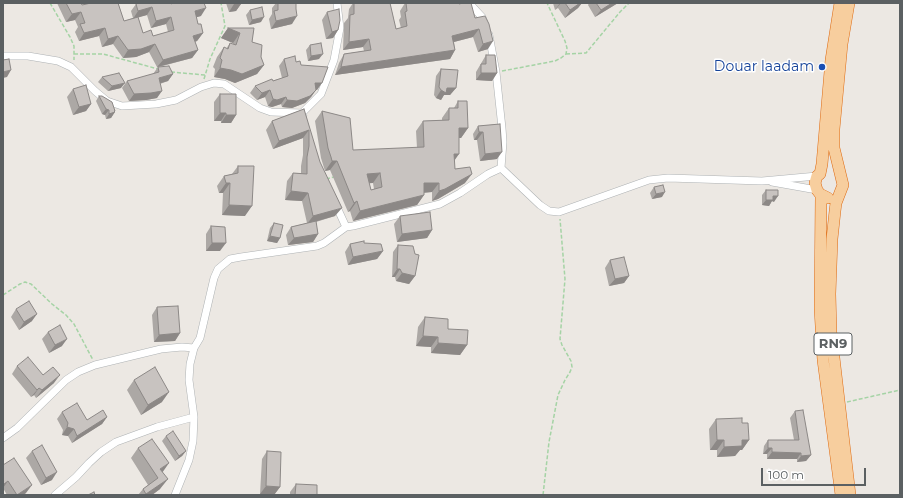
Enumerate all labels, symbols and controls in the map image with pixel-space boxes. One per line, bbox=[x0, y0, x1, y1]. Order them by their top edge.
place label: Douar laadam bbox=[714, 59, 814, 75]
marker: Douar laadam bbox=[817, 62, 827, 72]
road number: RN9 bbox=[814, 333, 852, 355]
scale bar bbox=[763, 460, 868, 486]
text: 100 m bbox=[768, 467, 804, 482]

